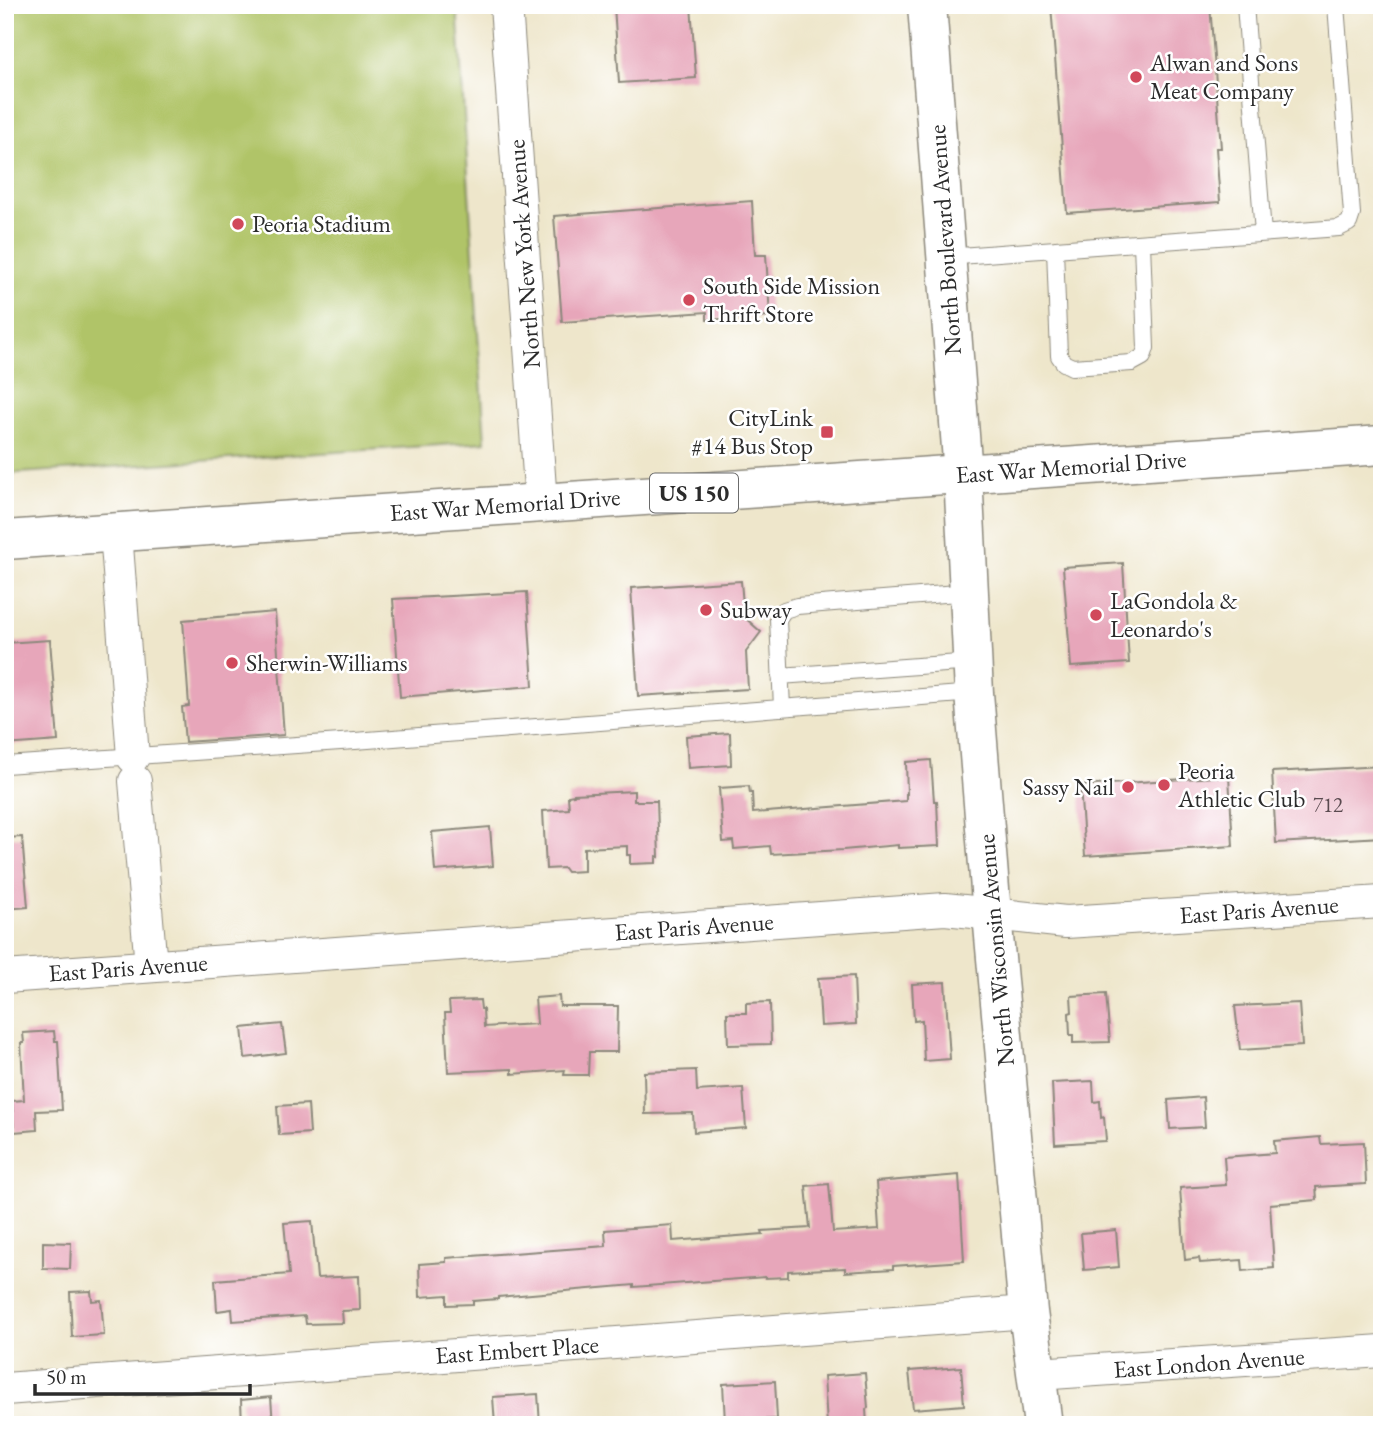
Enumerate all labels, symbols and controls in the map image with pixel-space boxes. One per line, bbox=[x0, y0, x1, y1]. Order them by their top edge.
place label: Alwan and Sons Meat Company bbox=[1149, 47, 1298, 106]
marker: Alwan and Sons Meat Company bbox=[1128, 69, 1144, 85]
street label: North Boulevard Avenue bbox=[921, 124, 968, 356]
street label: North New York Avenue bbox=[500, 138, 547, 370]
place label: Peoria Stadium bbox=[252, 208, 391, 239]
marker: Peoria Stadium bbox=[230, 216, 246, 232]
place label: South Side Mission Thrift Store bbox=[703, 270, 880, 329]
marker: South Side Mission Thrift Store bbox=[681, 292, 697, 308]
place label: CityLink #14 Bus Stop bbox=[692, 402, 814, 461]
marker: CityLink #14 Bus Stop bbox=[819, 424, 835, 440]
street label: East War Memorial Drive bbox=[955, 443, 1187, 490]
road number: US 150 bbox=[650, 474, 738, 512]
street label: East War Memorial Drive bbox=[389, 481, 621, 528]
place label: LaGondola & Leonardo's bbox=[1110, 585, 1238, 644]
place label: Subway bbox=[720, 594, 792, 625]
marker: Subway bbox=[698, 602, 714, 618]
marker: LaGondola & Leonardo's bbox=[1088, 607, 1104, 623]
place label: Sherwin-Williams bbox=[246, 647, 408, 678]
marker: Sherwin-Williams bbox=[224, 655, 240, 671]
place label: Peoria Athletic Club bbox=[1177, 755, 1305, 814]
place label: Sassy Nail bbox=[1022, 771, 1114, 802]
marker: Peoria Athletic Club bbox=[1156, 777, 1172, 793]
marker: Sassy Nail bbox=[1120, 779, 1136, 795]
house number: 712 bbox=[1313, 791, 1343, 818]
street label: North Wisconsin Avenue bbox=[970, 833, 1021, 1067]
street label: East Paris Avenue bbox=[1178, 888, 1340, 931]
street label: East Paris Avenue bbox=[613, 905, 775, 948]
street label: East Paris Avenue bbox=[47, 946, 209, 989]
street label: East Embert Place bbox=[434, 1328, 600, 1371]
street label: East London Avenue bbox=[1112, 1340, 1306, 1385]
scale bar bbox=[35, 1353, 250, 1397]
text: 50 m bbox=[46, 1363, 87, 1390]

